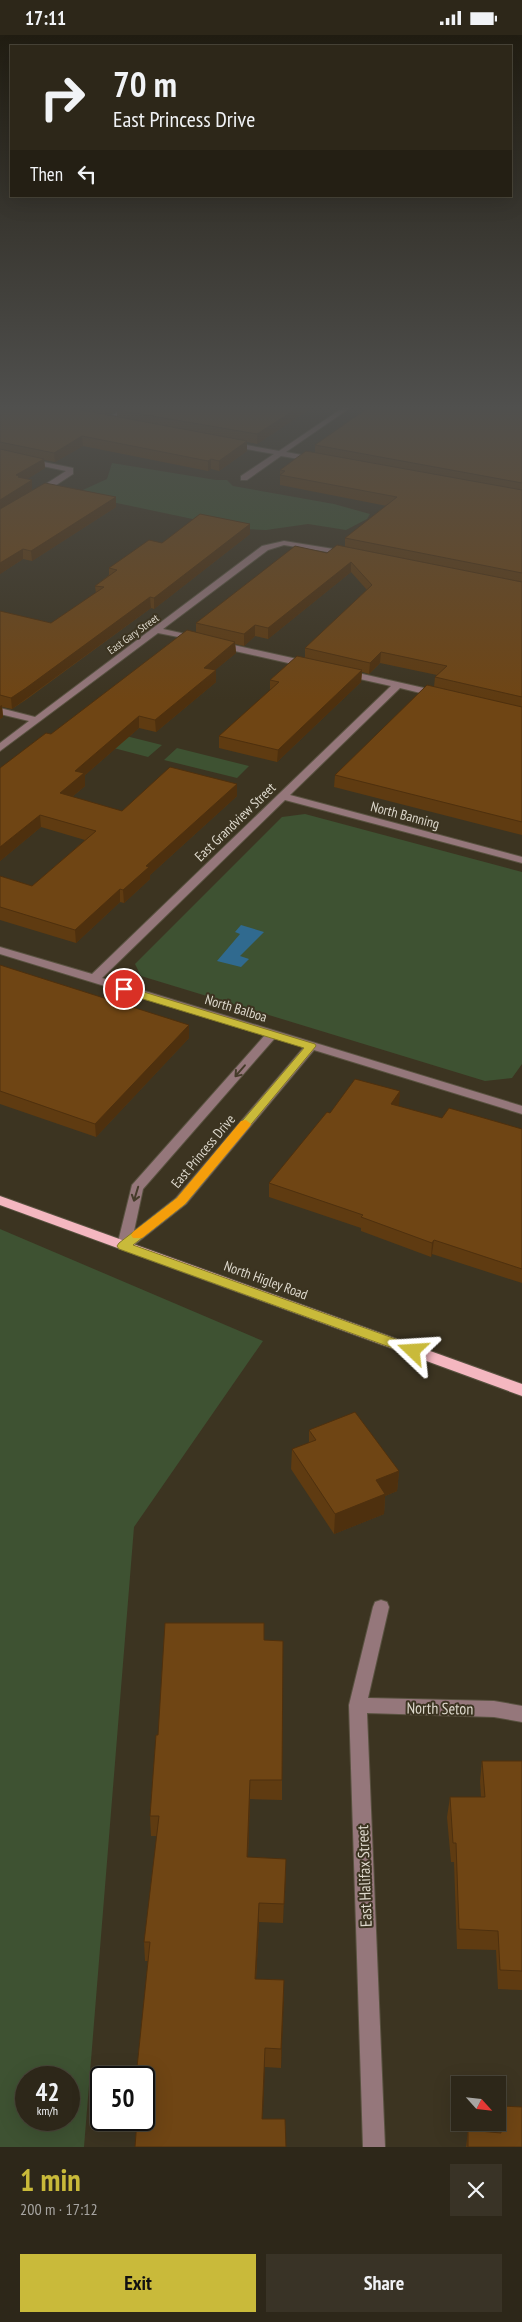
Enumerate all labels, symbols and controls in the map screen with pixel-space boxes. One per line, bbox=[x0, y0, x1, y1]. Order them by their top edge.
text: 17:11 bbox=[25, 6, 66, 30]
text: 70 m bbox=[113, 61, 177, 107]
icon: right bbox=[30, 65, 95, 130]
text: East Princess Drive bbox=[113, 105, 255, 133]
icon: left bbox=[73, 160, 101, 188]
text: Then bbox=[30, 162, 63, 186]
street label: East Gary Street bbox=[105, 611, 161, 657]
street label: East Grandview Street bbox=[191, 779, 279, 865]
street label: North Banning bbox=[369, 797, 441, 833]
pin bbox=[103, 968, 145, 1010]
icon: arrive bbox=[110, 975, 138, 1003]
street label: North Balboa bbox=[203, 990, 269, 1026]
one-way arrow bbox=[234, 1064, 246, 1077]
street label: East Princess Drive bbox=[167, 1110, 239, 1191]
one-way arrow bbox=[130, 1186, 140, 1202]
street label: North Higley Road bbox=[222, 1257, 310, 1303]
position arrow bbox=[386, 1324, 438, 1376]
street label: North Seton bbox=[406, 1697, 474, 1719]
street label: East Halifax Street bbox=[352, 1824, 376, 1927]
speed limit sign: 50 bbox=[90, 2066, 155, 2131]
text: 42 bbox=[36, 2076, 59, 2108]
north arrow bbox=[451, 2076, 506, 2131]
map controls bbox=[451, 2076, 506, 2131]
text: km/h bbox=[37, 2103, 58, 2118]
text: 1 min bbox=[20, 2160, 81, 2199]
button: close bbox=[450, 2164, 502, 2216]
text: 200 m · 17:12 bbox=[20, 2199, 98, 2219]
button: Exit bbox=[20, 2254, 256, 2312]
button: Share bbox=[266, 2254, 502, 2312]

